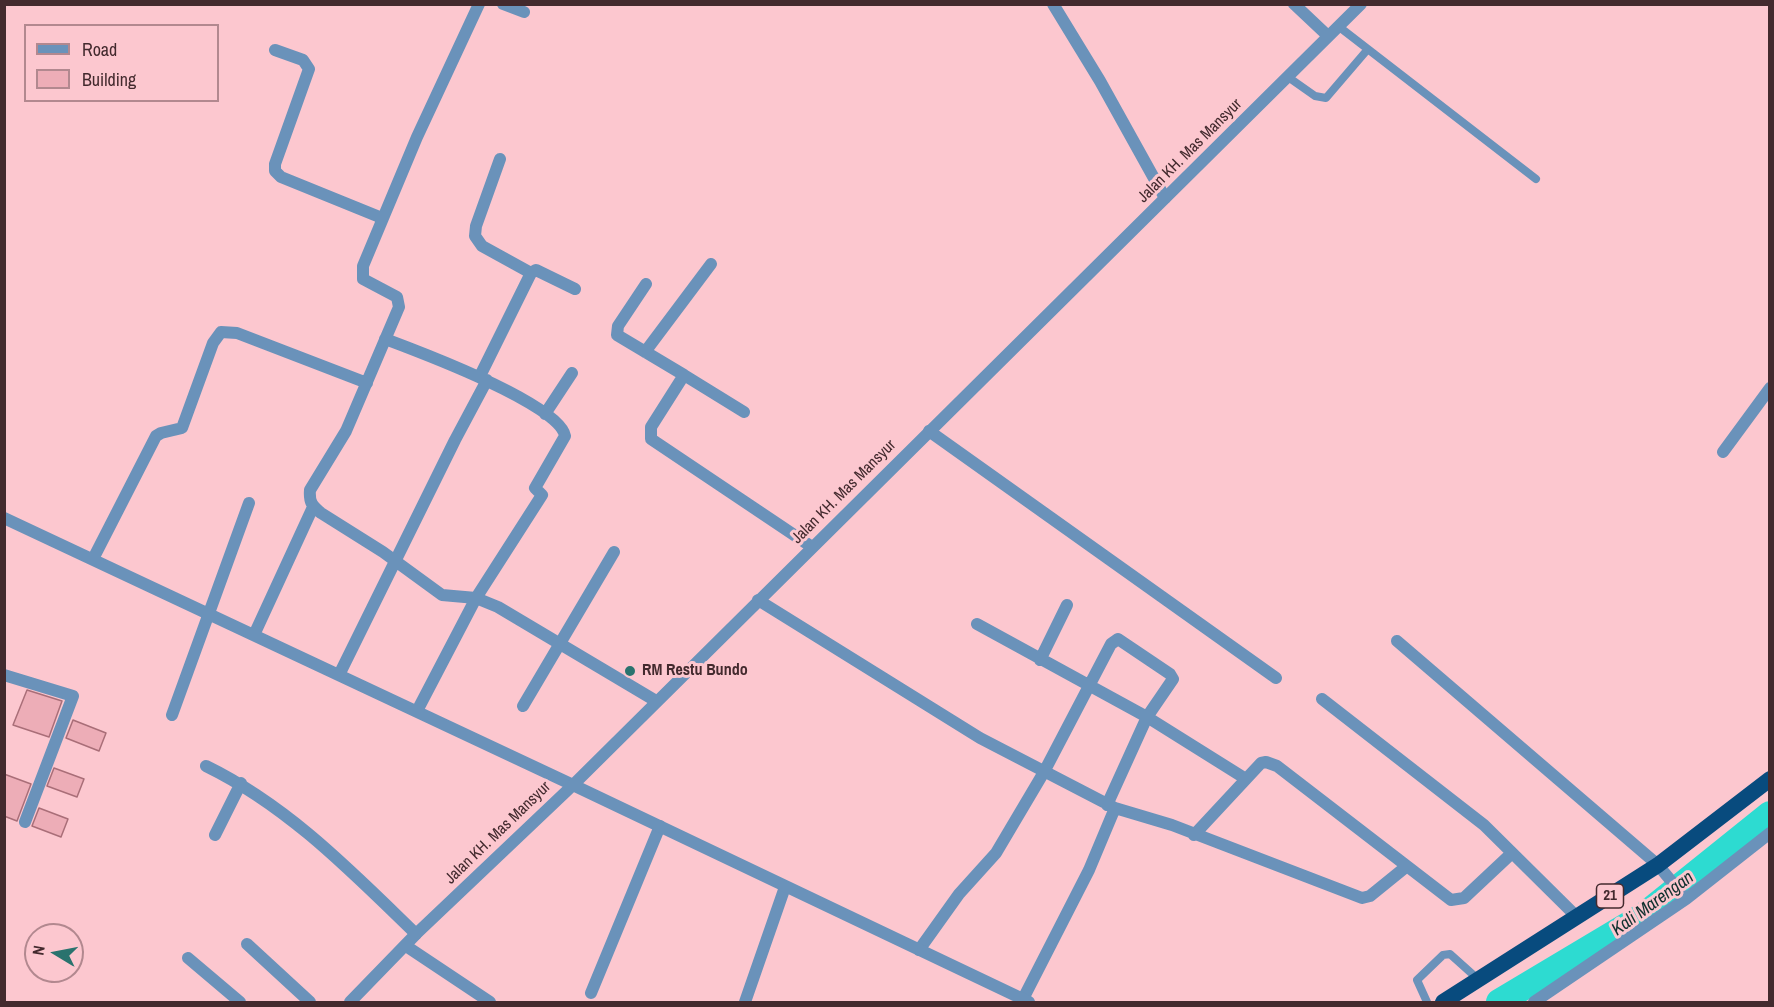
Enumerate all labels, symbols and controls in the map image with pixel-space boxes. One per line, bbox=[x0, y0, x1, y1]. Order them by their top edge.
legend bbox=[24, 24, 219, 102]
text: Road bbox=[82, 37, 117, 62]
text: Building bbox=[82, 67, 136, 92]
street label: Jalan KH. Mas Mansyur bbox=[1134, 95, 1246, 207]
street label: Jalan KH. Mas Mansyur bbox=[788, 436, 900, 548]
place label: RM Restu Bundo bbox=[642, 661, 748, 681]
marker: RM Restu Bundo bbox=[623, 664, 637, 678]
street label: Jalan KH. Mas Mansyur bbox=[441, 778, 555, 888]
water label: Kali Marengan bbox=[1608, 867, 1698, 941]
road number: 21 bbox=[1596, 884, 1624, 908]
north arrow bbox=[24, 923, 84, 983]
text: N bbox=[27, 944, 50, 957]

